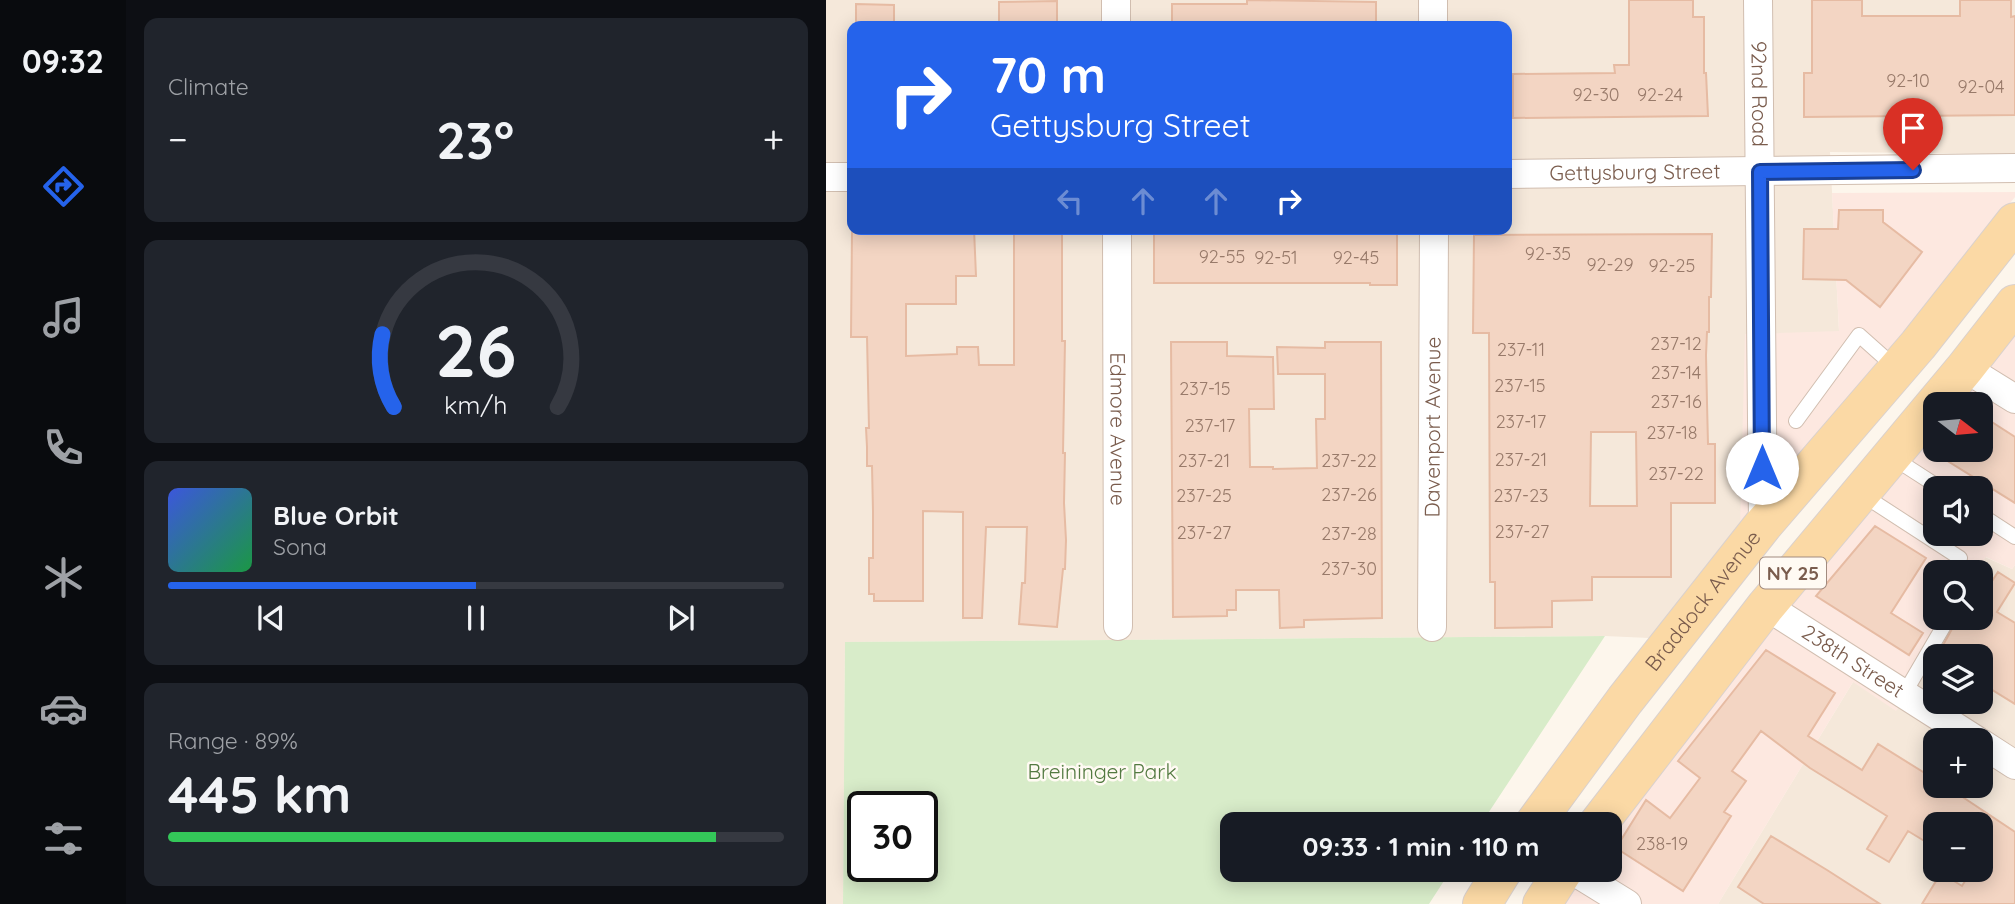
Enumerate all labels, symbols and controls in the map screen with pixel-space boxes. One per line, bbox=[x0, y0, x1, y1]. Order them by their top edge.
text: 09:32 bbox=[22, 41, 104, 81]
street label: 92nd Road bbox=[1746, 41, 1773, 147]
text: 70 m bbox=[990, 44, 1106, 105]
icon: right bbox=[875, 49, 966, 140]
house number: 92-10 bbox=[1886, 69, 1930, 92]
text: Climate bbox=[168, 72, 249, 101]
house number: 92-04 bbox=[1957, 75, 2005, 98]
house number: 92-30 bbox=[1572, 83, 1620, 106]
house number: 92-24 bbox=[1637, 83, 1683, 106]
pin bbox=[1883, 98, 1943, 170]
text: Gettysburg Street bbox=[990, 105, 1250, 145]
text: 23° bbox=[436, 107, 514, 172]
icon: arrive bbox=[1894, 109, 1932, 147]
text: − bbox=[168, 115, 188, 163]
text: + bbox=[763, 115, 784, 163]
street label: Gettysburg Street bbox=[1549, 157, 1721, 185]
icon: directions bbox=[39, 162, 88, 211]
icon: left bbox=[1051, 182, 1089, 220]
icon: ahead bbox=[1124, 182, 1162, 220]
icon: ahead bbox=[1197, 182, 1235, 220]
icon: right bbox=[1270, 182, 1308, 220]
house number: 92-35 bbox=[1525, 242, 1571, 265]
house number: 92-55 bbox=[1199, 245, 1245, 268]
house number: 92-51 bbox=[1254, 246, 1298, 269]
house number: 92-45 bbox=[1333, 246, 1379, 269]
house number: 92-29 bbox=[1586, 253, 1634, 276]
house number: 92-25 bbox=[1649, 254, 1695, 277]
icon: music bbox=[39, 293, 88, 342]
text: 26 bbox=[435, 305, 517, 396]
house number: 237-12 bbox=[1650, 332, 1702, 355]
street label: Davenport Avenue bbox=[1419, 337, 1445, 517]
house number: 237-11 bbox=[1497, 338, 1545, 361]
street label: Edmore Avenue bbox=[1105, 352, 1132, 506]
house number: 237-14 bbox=[1651, 361, 1701, 384]
house number: 237-15 bbox=[1494, 374, 1546, 397]
house number: 237-15 bbox=[1179, 377, 1231, 400]
text: km/h bbox=[444, 389, 508, 420]
house number: 237-16 bbox=[1650, 390, 1702, 413]
north arrow bbox=[1923, 392, 1993, 462]
map controls bbox=[1923, 392, 1993, 882]
house number: 237-17 bbox=[1496, 410, 1546, 433]
house number: 237-17 bbox=[1185, 414, 1235, 437]
house number: 237-18 bbox=[1646, 421, 1698, 444]
icon: phone bbox=[39, 423, 88, 472]
position arrow bbox=[1725, 431, 1799, 505]
house number: 237-21 bbox=[1495, 448, 1547, 471]
house number: 237-21 bbox=[1178, 449, 1230, 472]
house number: 237-22 bbox=[1321, 449, 1377, 472]
house number: 237-22 bbox=[1648, 462, 1704, 485]
button: sound bbox=[1923, 476, 1993, 546]
house number: 237-26 bbox=[1321, 483, 1377, 506]
house number: 237-25 bbox=[1176, 484, 1232, 507]
house number: 237-23 bbox=[1493, 484, 1549, 507]
text: Blue Orbit bbox=[273, 499, 399, 532]
house number: 237-27 bbox=[1495, 520, 1549, 543]
house number: 237-27 bbox=[1177, 521, 1231, 544]
house number: 237-28 bbox=[1321, 522, 1377, 545]
street label: Braddock Avenue bbox=[1639, 525, 1766, 676]
text: Sona bbox=[273, 532, 327, 561]
icon: climate bbox=[39, 553, 88, 602]
house number: 237-30 bbox=[1321, 557, 1377, 580]
road number: NY 25 bbox=[1760, 558, 1826, 588]
button: search bbox=[1923, 560, 1993, 630]
icon: previous bbox=[252, 599, 290, 637]
icon: pause bbox=[457, 599, 495, 637]
icon: next bbox=[662, 599, 700, 637]
street label: 238th Street bbox=[1797, 618, 1909, 703]
button: layers bbox=[1923, 644, 1993, 714]
icon: car bbox=[39, 684, 88, 733]
text: Range · 89% bbox=[168, 726, 298, 755]
button: + bbox=[1923, 728, 1993, 798]
park label: Breininger Park bbox=[1027, 758, 1177, 784]
text: 445 km bbox=[168, 761, 351, 826]
speed limit sign: 30 bbox=[847, 791, 938, 882]
button: − bbox=[1923, 812, 1993, 882]
icon: filters bbox=[39, 814, 88, 863]
text: 09:33 · 1 min · 110 m bbox=[1303, 830, 1539, 863]
house number: 238-19 bbox=[1636, 832, 1688, 855]

